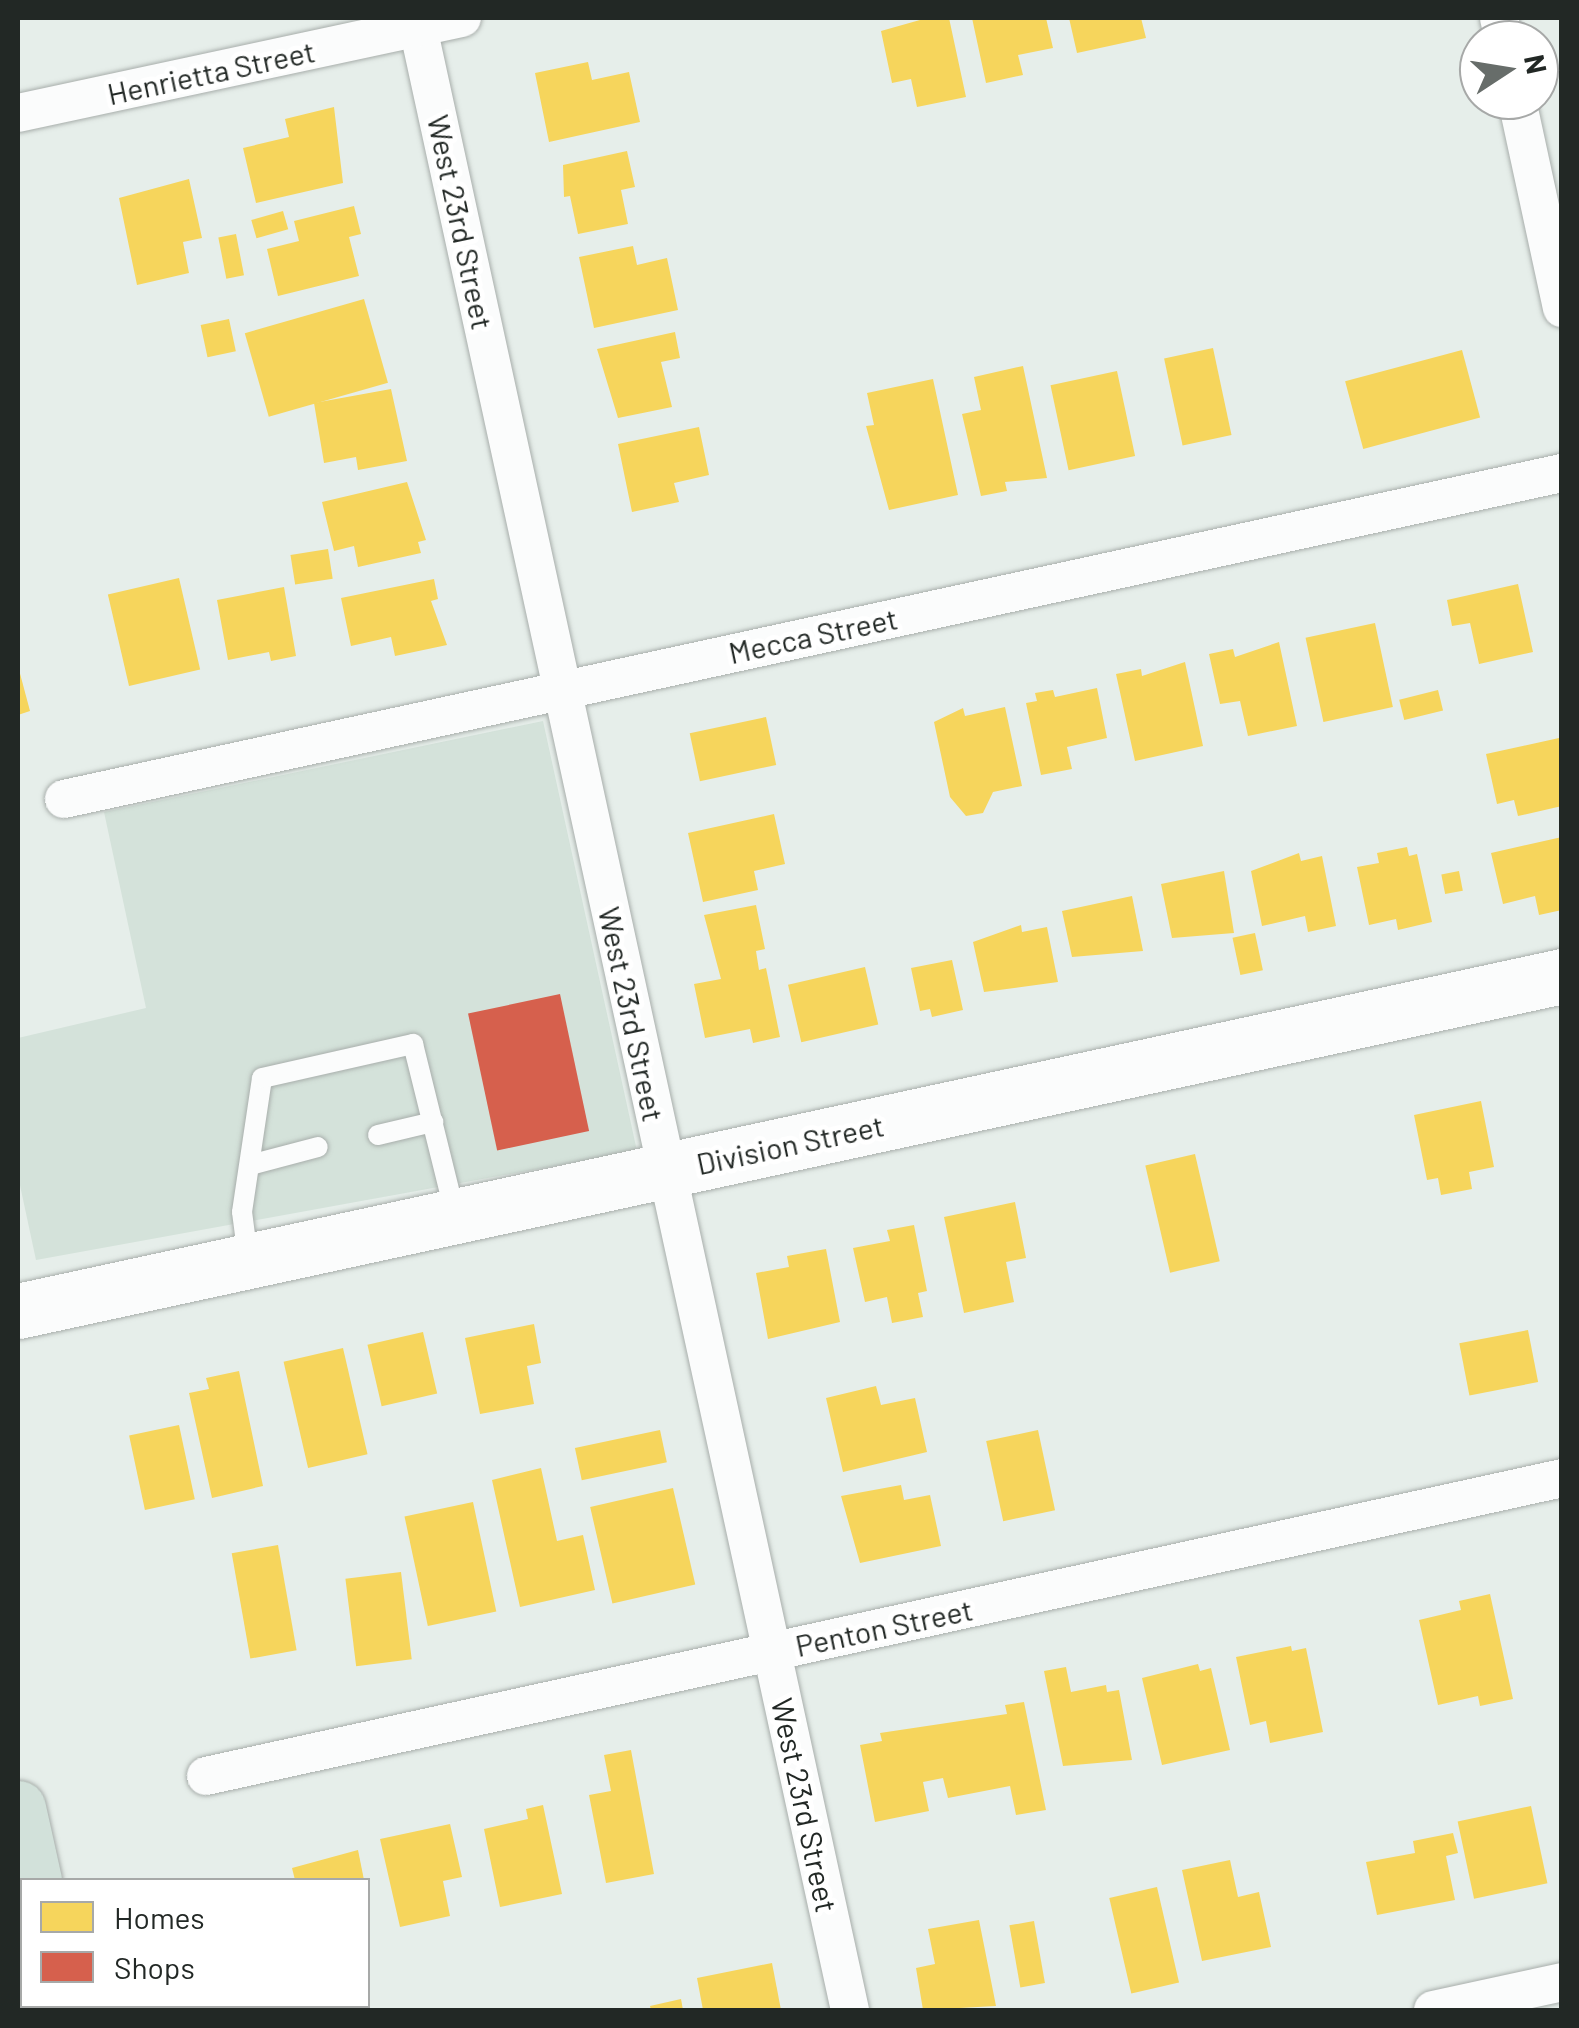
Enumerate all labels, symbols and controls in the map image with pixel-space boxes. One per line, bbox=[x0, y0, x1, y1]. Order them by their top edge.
north arrow bbox=[1459, 20, 1559, 120]
street label: Henrietta Street bbox=[104, 32, 318, 112]
text: N bbox=[1518, 52, 1555, 77]
street label: West 23rd Street bbox=[421, 111, 501, 333]
street label: Mecca Street bbox=[725, 600, 901, 670]
street label: West 23rd Street bbox=[592, 903, 672, 1125]
street label: Division Street bbox=[693, 1107, 887, 1181]
street label: Penton Street bbox=[792, 1591, 976, 1663]
street label: West 23rd Street bbox=[765, 1694, 845, 1916]
legend bbox=[20, 1878, 370, 2008]
text: Homes bbox=[114, 1899, 205, 1935]
text: Shops bbox=[114, 1949, 195, 1985]

